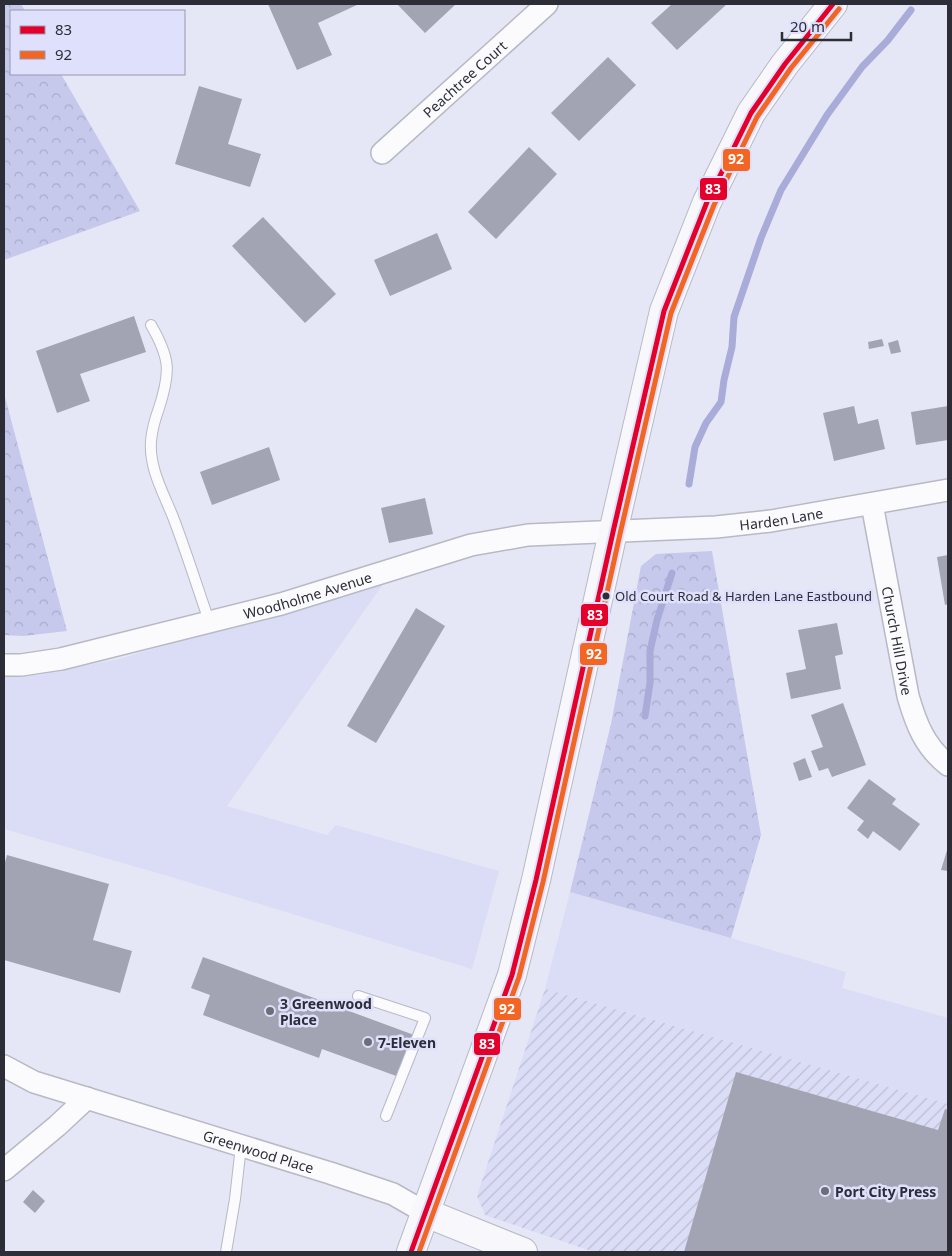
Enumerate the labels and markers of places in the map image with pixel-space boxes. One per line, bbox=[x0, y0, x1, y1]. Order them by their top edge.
place label: Old Court Road & Harden Lane Eastbound bbox=[615, 587, 872, 605]
marker: Old Court Road & Harden Lane Eastbound bbox=[601, 591, 611, 601]
place label: 3 Greenwood Place bbox=[280, 994, 372, 1029]
marker: 3 Greenwood Place bbox=[264, 1005, 276, 1017]
place label: 7-Eleven bbox=[378, 1033, 436, 1052]
marker: 7-Eleven bbox=[362, 1036, 374, 1048]
place label: Port City Press bbox=[835, 1182, 936, 1201]
marker: Port City Press bbox=[819, 1185, 831, 1197]

